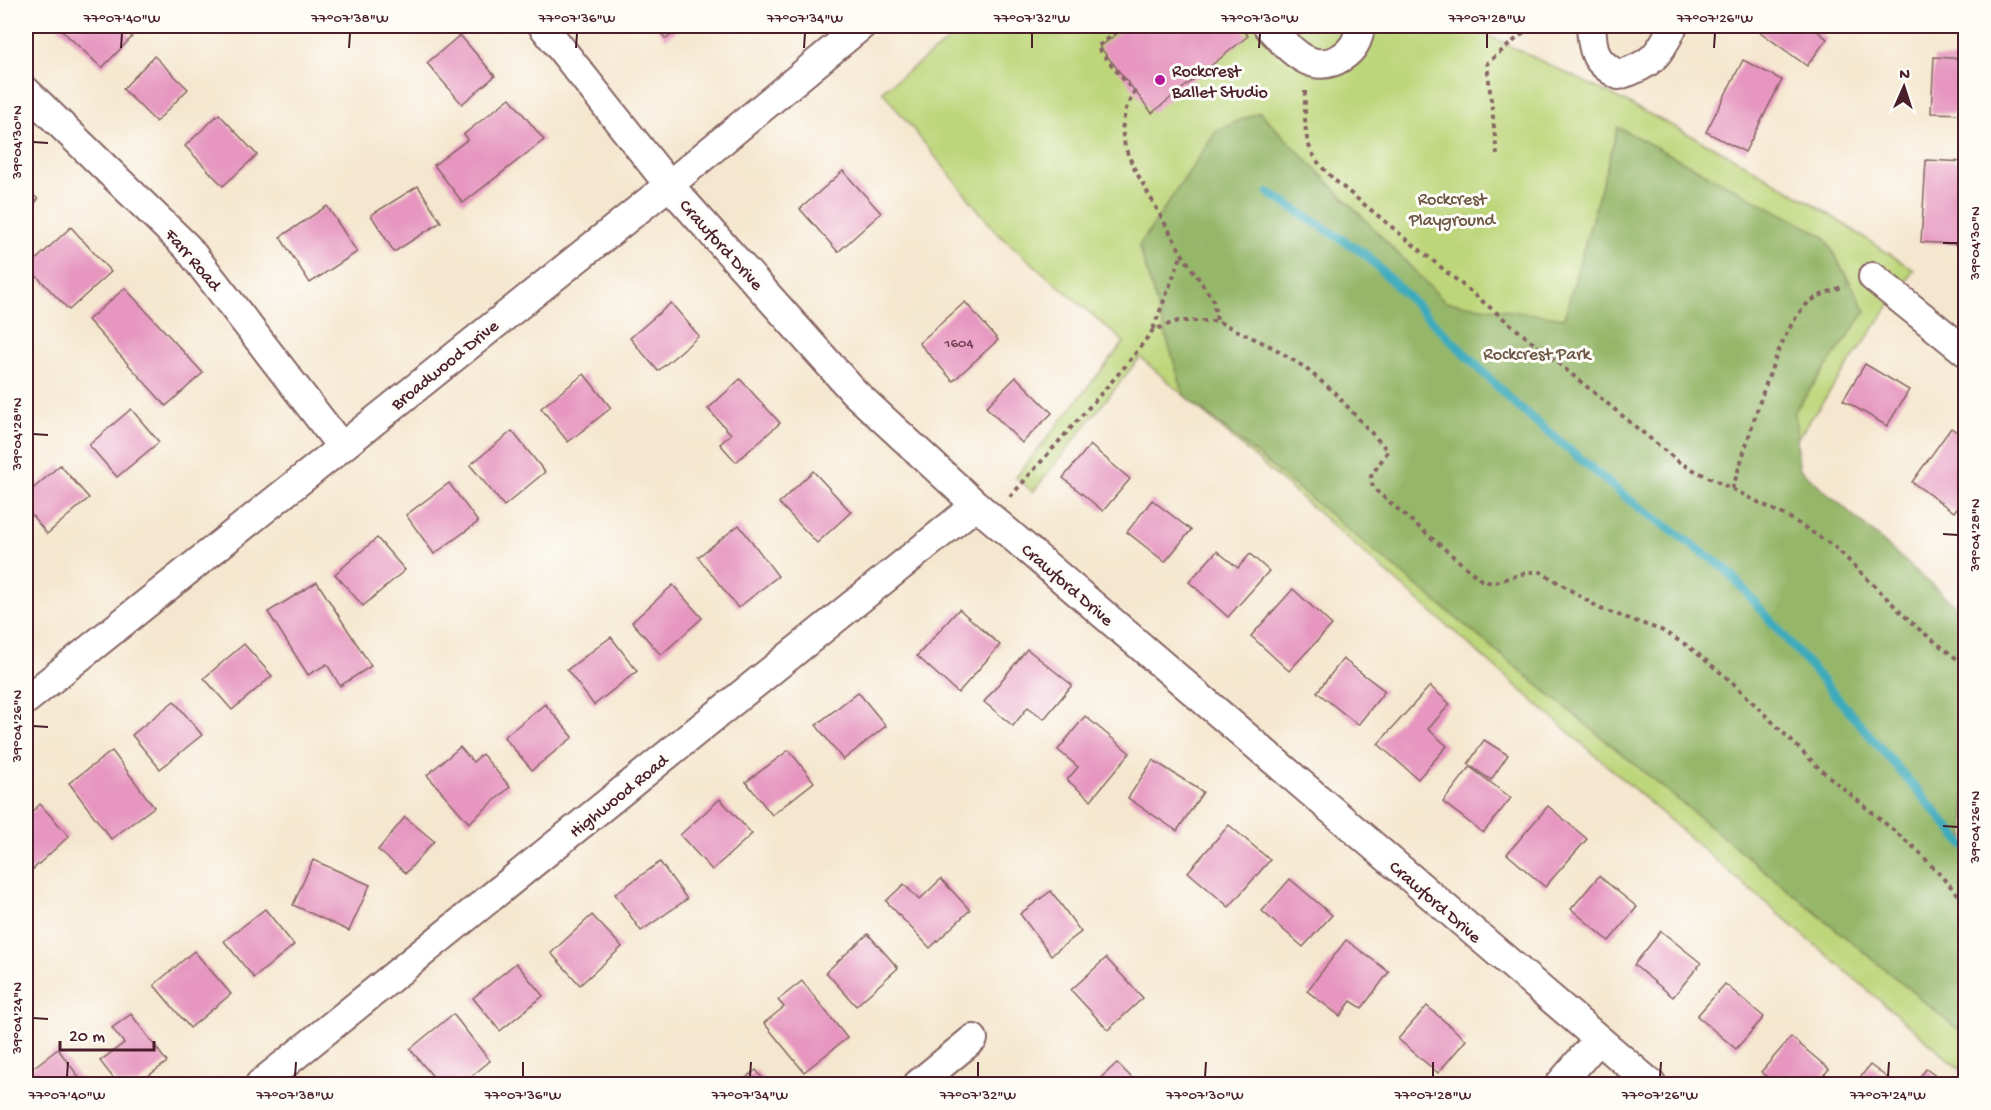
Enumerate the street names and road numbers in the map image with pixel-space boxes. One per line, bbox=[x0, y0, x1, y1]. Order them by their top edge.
street label: Crawford Drive bbox=[674, 196, 767, 296]
street label: Farr Road bbox=[159, 224, 226, 297]
street label: Broadwood Drive bbox=[387, 316, 504, 416]
street label: Crawford Drive bbox=[1016, 540, 1117, 632]
street label: Highwood Road bbox=[566, 750, 674, 843]
street label: Crawford Drive bbox=[1384, 857, 1485, 949]

